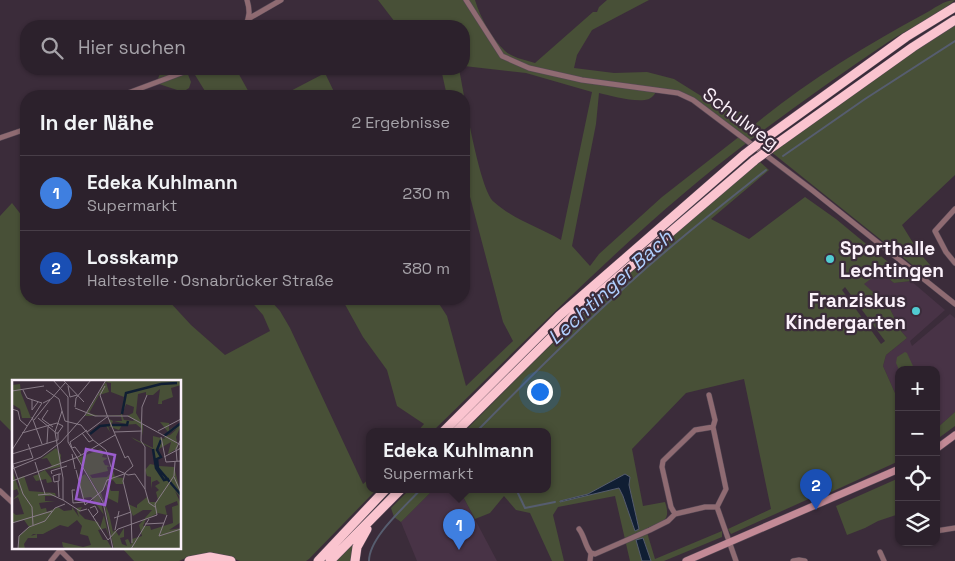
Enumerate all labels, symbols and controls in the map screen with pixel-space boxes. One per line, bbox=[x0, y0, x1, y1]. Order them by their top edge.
search box bbox=[20, 20, 470, 75]
icon: search bbox=[38, 34, 66, 62]
text: Hier suchen bbox=[78, 35, 186, 60]
street label: Schulweg bbox=[698, 82, 784, 155]
text: In der Nähe bbox=[40, 109, 154, 136]
text: 2 Ergebnisse bbox=[351, 112, 450, 133]
text: Edeka Kuhlmann bbox=[87, 170, 238, 195]
text: 1 bbox=[52, 183, 60, 204]
text: 230 m bbox=[403, 183, 450, 204]
text: Supermarkt bbox=[87, 195, 177, 216]
water label: Lechtinger Bach bbox=[542, 224, 678, 350]
place label: Sporthalle Lechtingen bbox=[840, 236, 944, 283]
text: Losskamp bbox=[87, 245, 179, 270]
marker: Sporthalle Lechtingen bbox=[824, 253, 836, 265]
text: 2 bbox=[51, 258, 61, 279]
text: 380 m bbox=[402, 258, 450, 279]
text: Haltestelle · Osnabrücker Straße bbox=[87, 270, 334, 291]
place label: Franziskus Kindergarten bbox=[785, 288, 906, 335]
marker: Franziskus Kindergarten bbox=[910, 305, 922, 317]
map controls bbox=[895, 366, 940, 546]
button: + bbox=[895, 366, 940, 411]
your location bbox=[527, 379, 553, 405]
inset map bbox=[12, 380, 181, 548]
button: − bbox=[895, 411, 940, 456]
popup bbox=[366, 428, 551, 493]
text: Edeka Kuhlmann bbox=[383, 438, 534, 463]
button: locate bbox=[895, 456, 940, 501]
text: Supermarkt bbox=[383, 463, 474, 484]
pin: 2 bbox=[800, 469, 832, 510]
button: layers bbox=[895, 501, 940, 546]
pin: 1 bbox=[443, 509, 475, 550]

